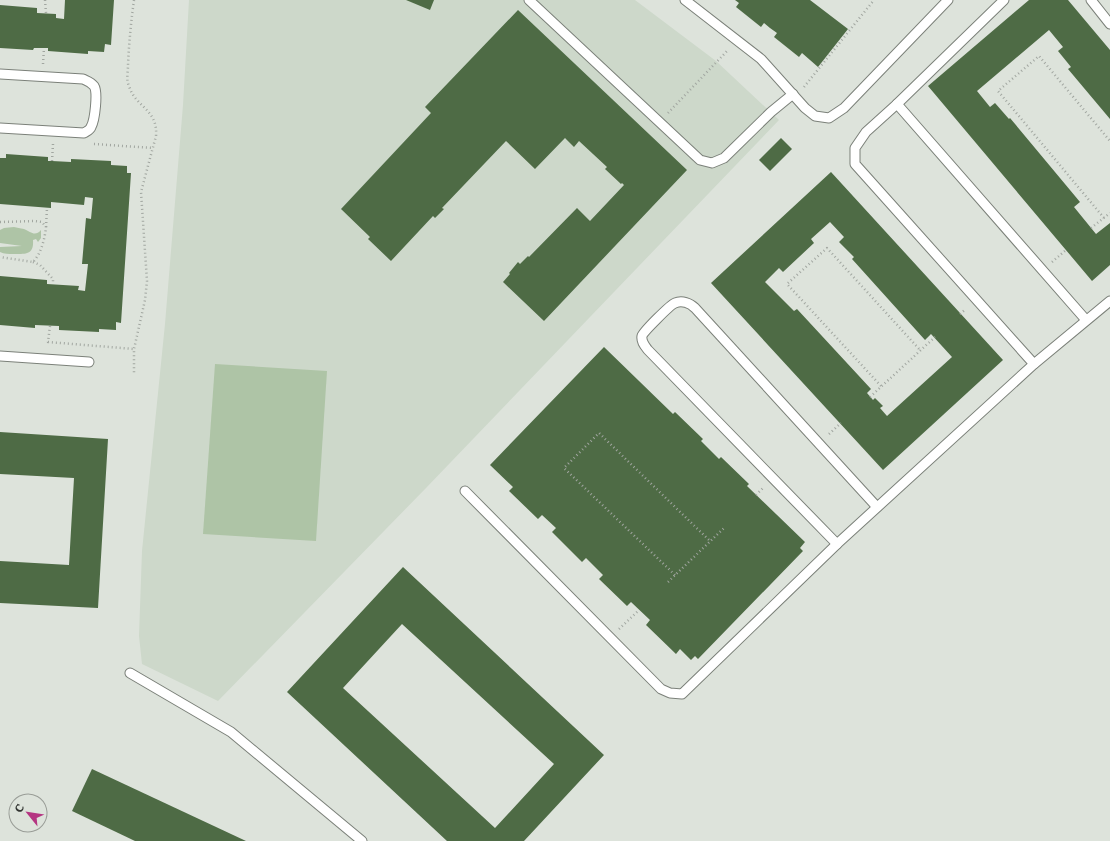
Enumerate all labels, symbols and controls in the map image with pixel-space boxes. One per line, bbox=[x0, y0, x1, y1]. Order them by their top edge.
north arrow bbox=[8, 793, 48, 833]
text: С bbox=[10, 800, 27, 815]

